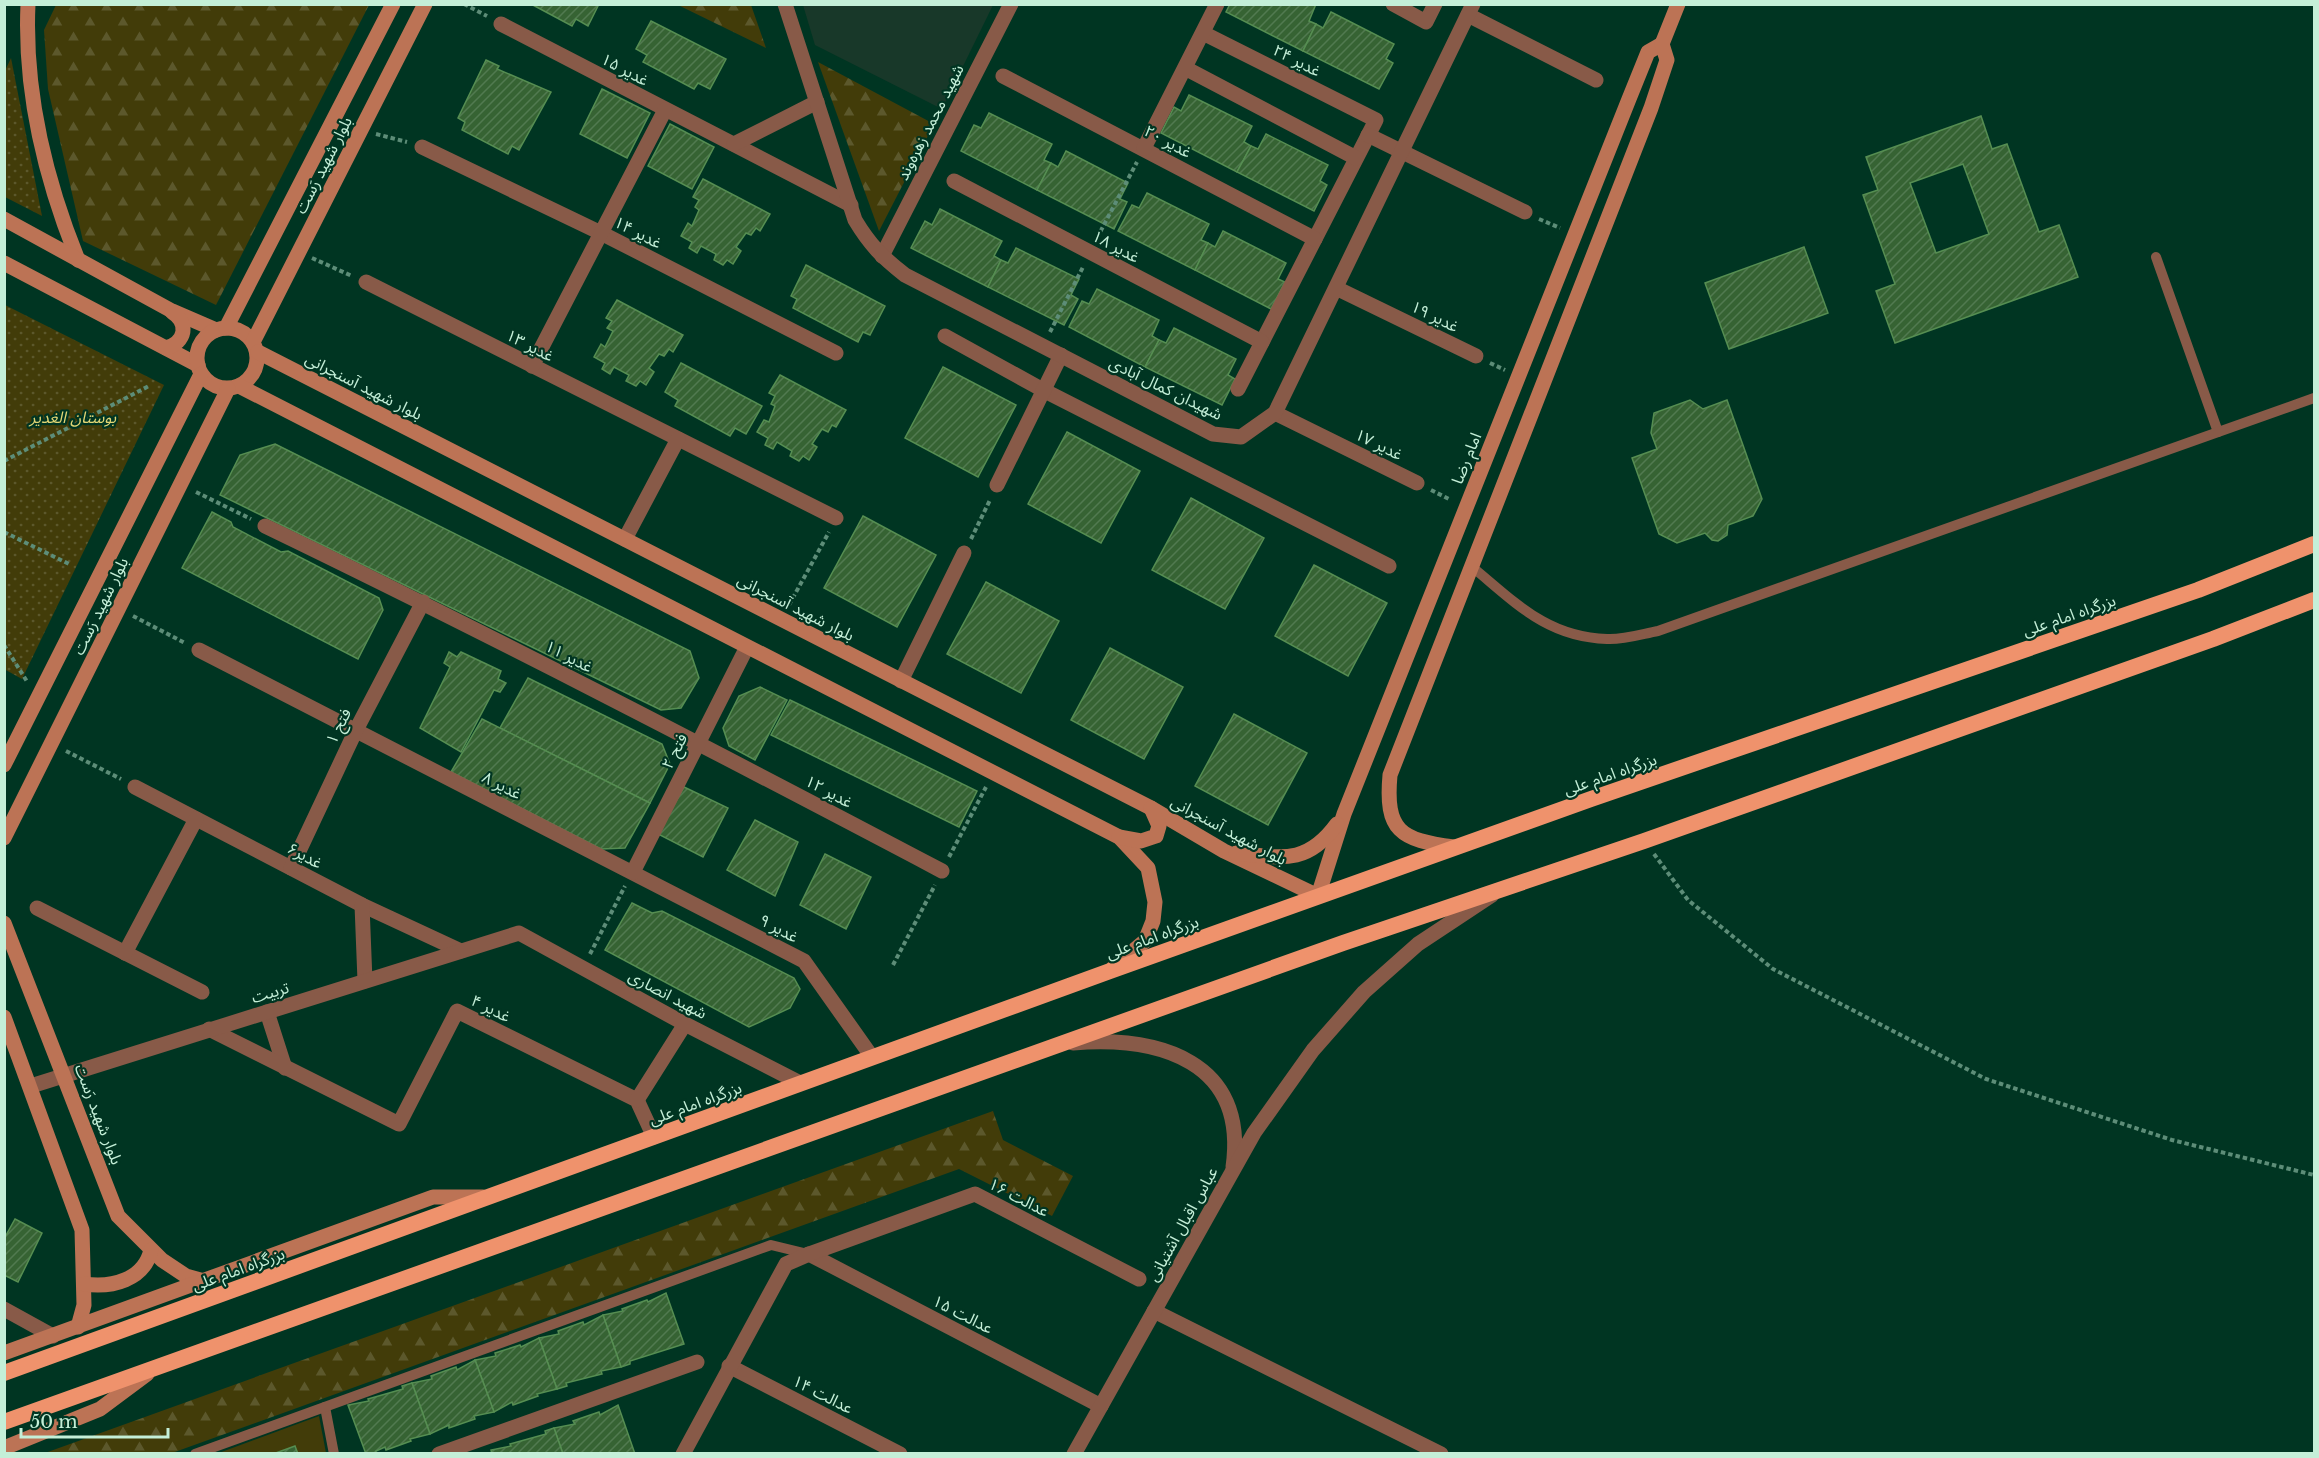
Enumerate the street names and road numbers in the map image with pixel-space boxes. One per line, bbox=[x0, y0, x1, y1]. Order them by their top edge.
street label: غدیر ۲۴ bbox=[1270, 40, 1324, 80]
street label: غدیر ۱۵ bbox=[598, 48, 652, 90]
street label: شهید محمد زهره‌وند bbox=[892, 61, 968, 183]
street label: بلوار شهید رَست bbox=[290, 113, 356, 217]
street label: غدیر ۲۰ bbox=[1141, 120, 1195, 162]
street label: غدیر ۱۴ bbox=[611, 212, 665, 252]
street label: غدیر ۱۸ bbox=[1089, 225, 1143, 267]
street label: غدیر ۱۹ bbox=[1408, 296, 1462, 336]
street label: غدیر ۱۳ bbox=[503, 325, 557, 365]
street label: بلوار شهید آسنجرانی bbox=[302, 348, 426, 424]
street label: شهیدان کمال آبادی bbox=[1106, 352, 1226, 425]
street label: غدیر ۱۷ bbox=[1352, 424, 1406, 464]
street label: امام رضا bbox=[1447, 429, 1488, 488]
street label: بلوار شهید رَست bbox=[68, 554, 132, 658]
street label: بلوار شهید آسنجرانی bbox=[734, 569, 858, 645]
street label: بزرگراه امام علی bbox=[2020, 590, 2119, 643]
street label: غدیر ۱۱ bbox=[542, 636, 596, 676]
street label: فتح ۱ bbox=[321, 705, 358, 748]
street label: فتح ۲ bbox=[657, 730, 694, 774]
street label: بزرگراه امام علی bbox=[1561, 749, 1660, 802]
street label: غدیر ۸ bbox=[479, 767, 525, 803]
street label: غدیر ۱۲ bbox=[802, 770, 856, 812]
street label: بلوار شهید آسنجرانی bbox=[1168, 791, 1290, 869]
street label: غدیر۶ bbox=[284, 838, 326, 872]
street label: غدیر ۹ bbox=[756, 909, 802, 947]
street label: بزرگراه امام علی bbox=[1103, 911, 1202, 966]
street label: شهید انصاری bbox=[625, 965, 711, 1023]
street label: تربیت bbox=[249, 977, 292, 1007]
street label: غدیر ۴ bbox=[468, 990, 514, 1026]
street label: بلوار شهید رَست bbox=[71, 1061, 127, 1167]
street label: بزرگراه امام علی bbox=[646, 1077, 745, 1132]
street label: عباس اقبال آشتیانی bbox=[1142, 1163, 1223, 1285]
street label: عدالت ۱۶ bbox=[986, 1173, 1052, 1221]
street label: بزرگراه امام علی bbox=[189, 1243, 288, 1298]
street label: عدالت ۱۵ bbox=[930, 1290, 996, 1338]
street label: عدالت ۱۴ bbox=[790, 1370, 856, 1418]

